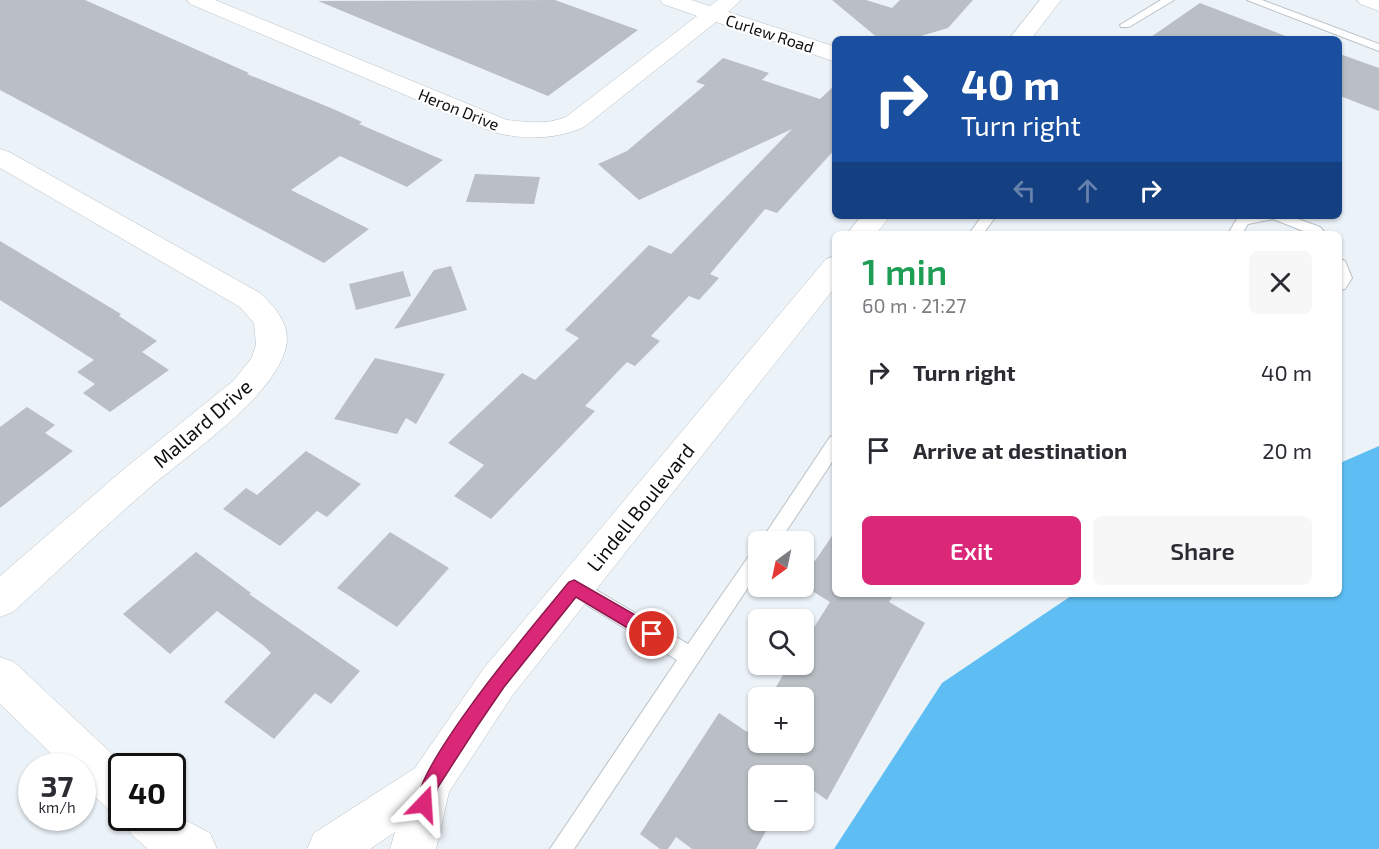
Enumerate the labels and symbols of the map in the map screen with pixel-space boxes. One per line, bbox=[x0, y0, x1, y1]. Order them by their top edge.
street label: Curlew Road bbox=[724, 10, 816, 56]
street label: Heron Drive bbox=[416, 84, 502, 134]
street label: Mallard Drive bbox=[148, 374, 256, 472]
street label: Lindell Boulevard bbox=[581, 438, 699, 576]
north arrow bbox=[748, 531, 814, 597]
pin bbox=[626, 608, 677, 659]
speed limit sign: 40 bbox=[108, 753, 186, 831]
position arrow bbox=[392, 772, 456, 836]

